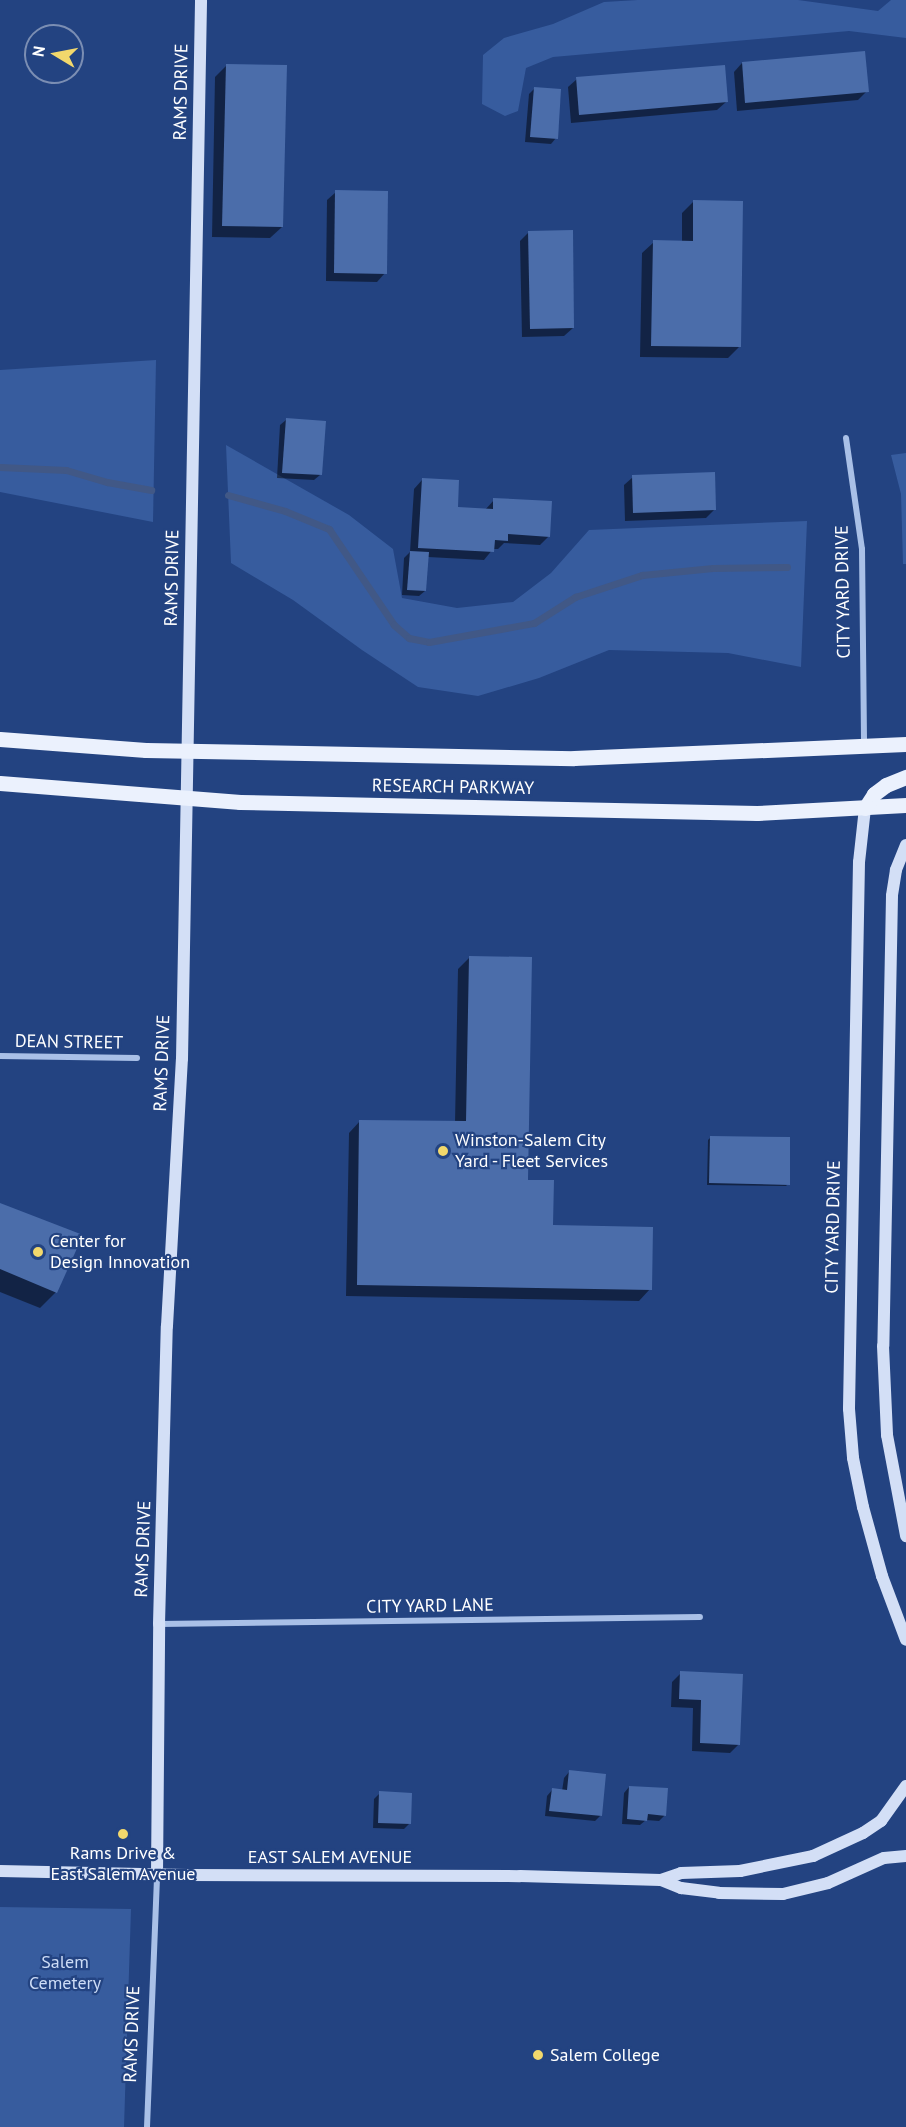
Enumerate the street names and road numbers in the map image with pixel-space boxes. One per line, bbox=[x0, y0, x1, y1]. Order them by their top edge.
street label: RAMS DRIVE bbox=[169, 43, 193, 141]
street label: CITY YARD DRIVE bbox=[831, 525, 855, 659]
street label: RAMS DRIVE bbox=[160, 529, 184, 627]
street label: RESEARCH PARKWAY bbox=[372, 775, 534, 799]
street label: RAMS DRIVE bbox=[150, 1014, 174, 1112]
street label: DEAN STREET bbox=[15, 1030, 123, 1054]
street label: CITY YARD DRIVE bbox=[821, 1160, 845, 1294]
street label: RAMS DRIVE bbox=[131, 1500, 155, 1598]
street label: CITY YARD LANE bbox=[366, 1594, 494, 1618]
street label: EAST SALEM AVENUE bbox=[247, 1846, 413, 1868]
street label: RAMS DRIVE bbox=[120, 1985, 144, 2083]

